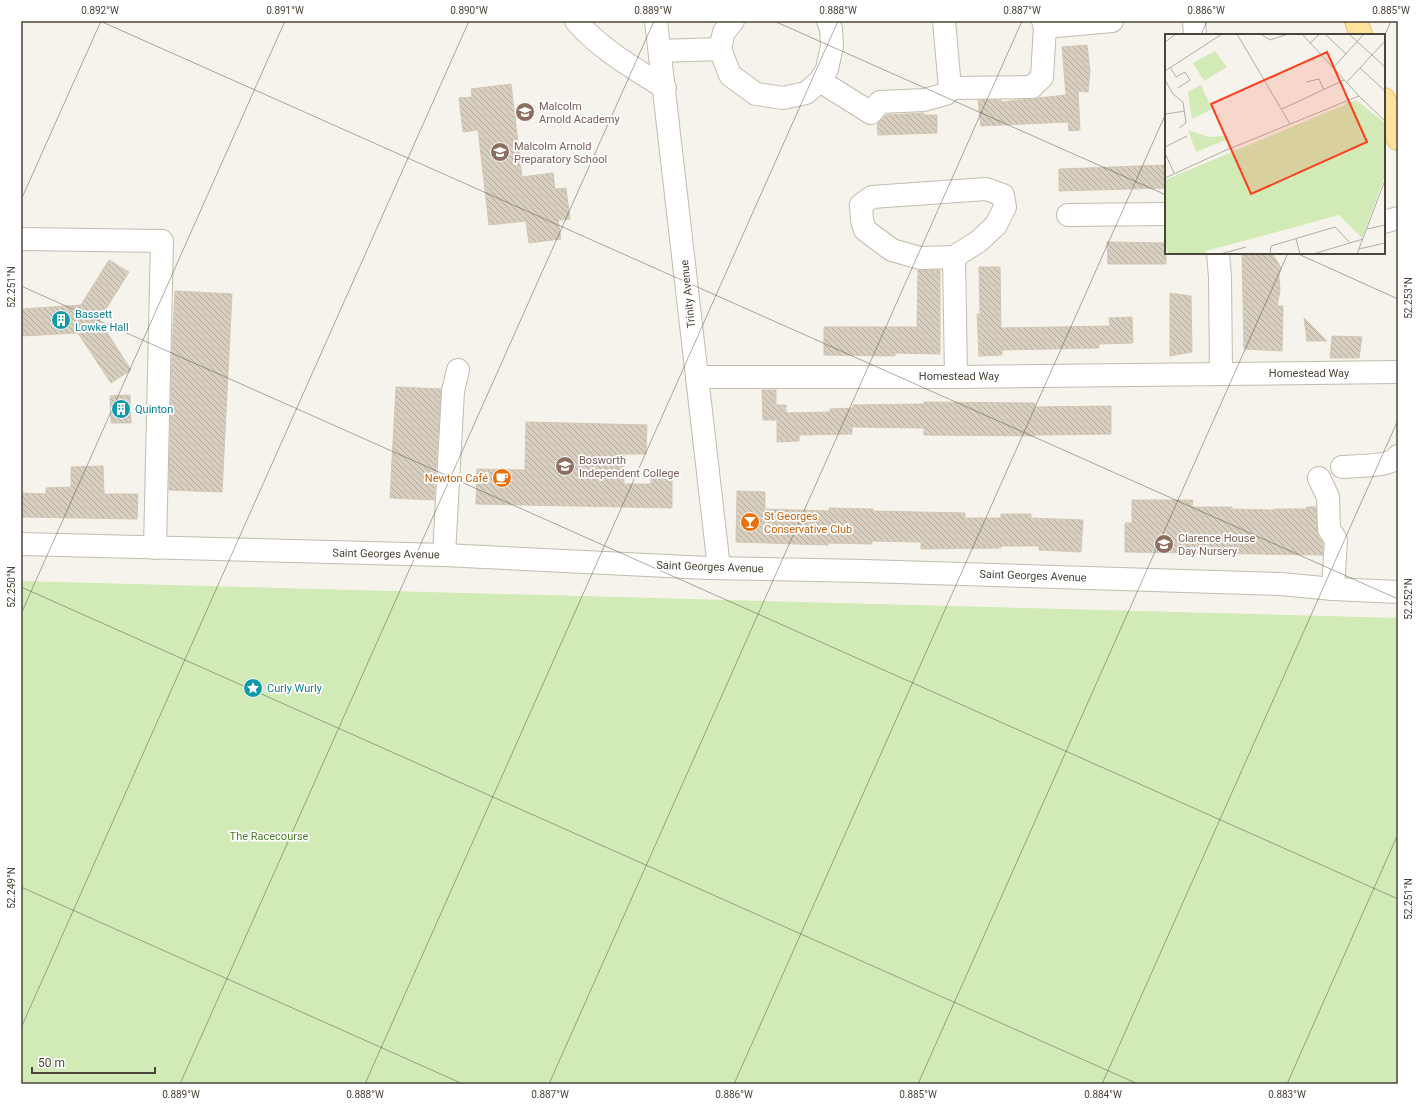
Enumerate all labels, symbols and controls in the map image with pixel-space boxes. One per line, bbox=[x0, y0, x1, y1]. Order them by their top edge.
text: 0.892°W bbox=[81, 5, 119, 16]
text: 0.891°W bbox=[266, 5, 304, 16]
text: 0.890°W bbox=[450, 5, 488, 16]
text: 0.889°W bbox=[634, 5, 672, 16]
text: 0.888°W bbox=[819, 5, 857, 16]
text: 0.887°W bbox=[1003, 5, 1041, 16]
text: 0.886°W bbox=[1187, 5, 1225, 16]
text: 0.885°W bbox=[1372, 5, 1410, 16]
inset map bbox=[1165, 34, 1385, 254]
place label: Malcolm Arnold Academy bbox=[539, 100, 620, 126]
school or university icon: Malcolm Arnold Academy bbox=[514, 101, 536, 123]
place label: Malcolm Arnold Preparatory School bbox=[514, 140, 607, 166]
school or university icon: Malcolm Arnold Preparatory School bbox=[489, 141, 511, 163]
street label: Trinity Avenue bbox=[678, 259, 698, 329]
text: 52.251°N bbox=[6, 266, 17, 308]
text: 52.253°N bbox=[1403, 277, 1414, 319]
place label: Bassett Lowke Hall bbox=[75, 308, 129, 334]
building icon: Bassett Lowke Hall bbox=[50, 309, 72, 331]
street label: Homestead Way bbox=[1269, 367, 1350, 380]
street label: Homestead Way bbox=[919, 370, 1000, 383]
building icon: Quinton bbox=[110, 398, 132, 420]
place label: Quinton bbox=[135, 403, 173, 416]
place label: Bosworth Independent College bbox=[579, 454, 679, 480]
school or university icon: Bosworth Independent College bbox=[554, 455, 576, 477]
cafe icon: Newton Café bbox=[491, 467, 513, 489]
place label: Newton Café bbox=[425, 472, 488, 485]
place label: St Georges Conservative Club bbox=[764, 510, 852, 536]
bar icon: St Georges Conservative Club bbox=[739, 511, 761, 533]
place label: Clarence House Day Nursery bbox=[1178, 532, 1256, 558]
school or university icon: Clarence House Day Nursery bbox=[1153, 533, 1175, 555]
street label: Saint Georges Avenue bbox=[332, 547, 440, 561]
street label: Saint Georges Avenue bbox=[656, 559, 764, 575]
text: 52.250°N bbox=[6, 566, 17, 608]
street label: Saint Georges Avenue bbox=[979, 568, 1087, 584]
text: 52.252°N bbox=[1403, 578, 1414, 620]
place icon: Curly Wurly bbox=[242, 677, 264, 699]
place label: Curly Wurly bbox=[267, 682, 323, 695]
park label: The Racecourse bbox=[230, 830, 309, 843]
text: 52.249°N bbox=[6, 867, 17, 909]
text: 52.251°N bbox=[1403, 878, 1414, 920]
scale bar bbox=[32, 1049, 155, 1075]
text: 50 m bbox=[38, 1056, 65, 1070]
text: 0.889°W bbox=[162, 1089, 200, 1100]
text: 0.888°W bbox=[346, 1089, 384, 1100]
text: 0.887°W bbox=[531, 1089, 569, 1100]
text: 0.886°W bbox=[715, 1089, 753, 1100]
text: 0.885°W bbox=[899, 1089, 937, 1100]
text: 0.884°W bbox=[1084, 1089, 1122, 1100]
text: 0.883°W bbox=[1268, 1089, 1306, 1100]

